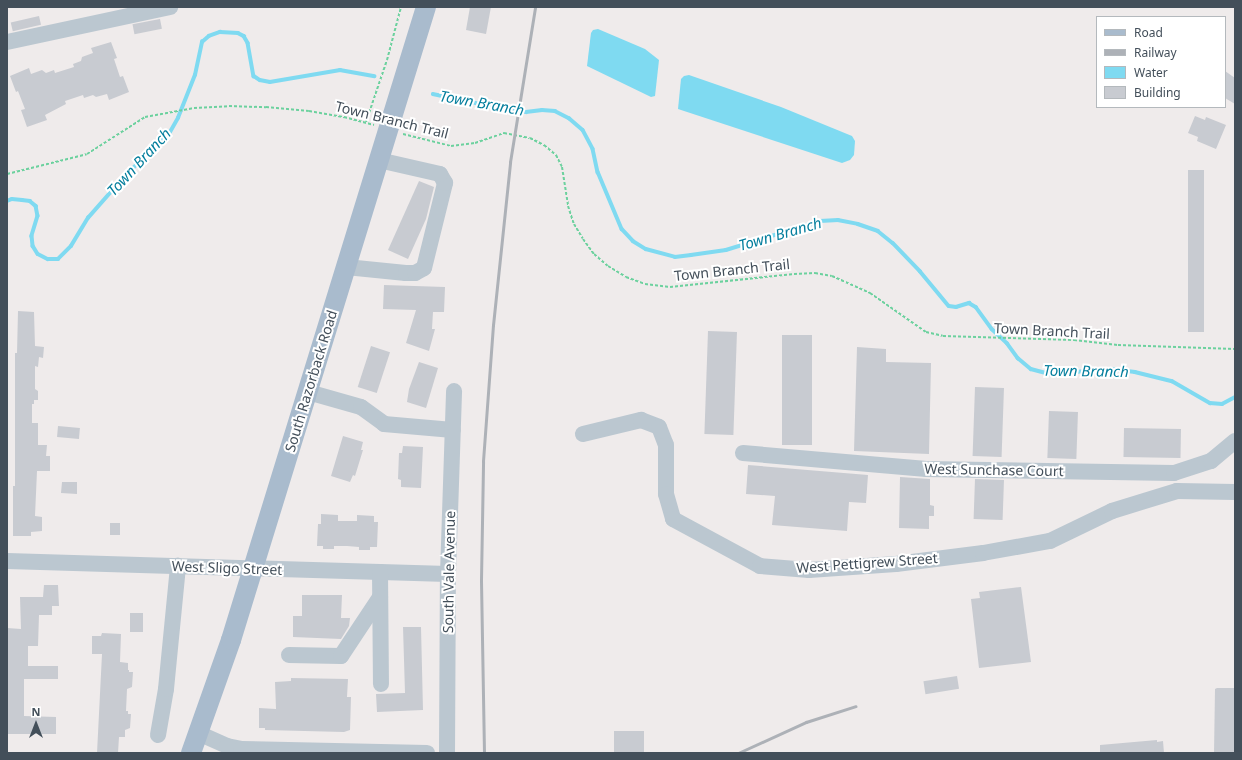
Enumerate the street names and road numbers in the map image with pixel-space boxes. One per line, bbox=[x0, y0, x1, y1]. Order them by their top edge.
street label: Town Branch Trail bbox=[334, 98, 450, 142]
street label: Town Branch Trail bbox=[673, 256, 791, 284]
street label: South Razorback Road bbox=[281, 308, 341, 454]
street label: Town Branch Trail bbox=[994, 320, 1110, 342]
street label: West Sunchase Court bbox=[924, 460, 1064, 480]
street label: South Vale Avenue bbox=[440, 511, 458, 633]
street label: West Pettigrew Street bbox=[796, 550, 938, 576]
street label: West Sligo Street bbox=[171, 558, 283, 578]

